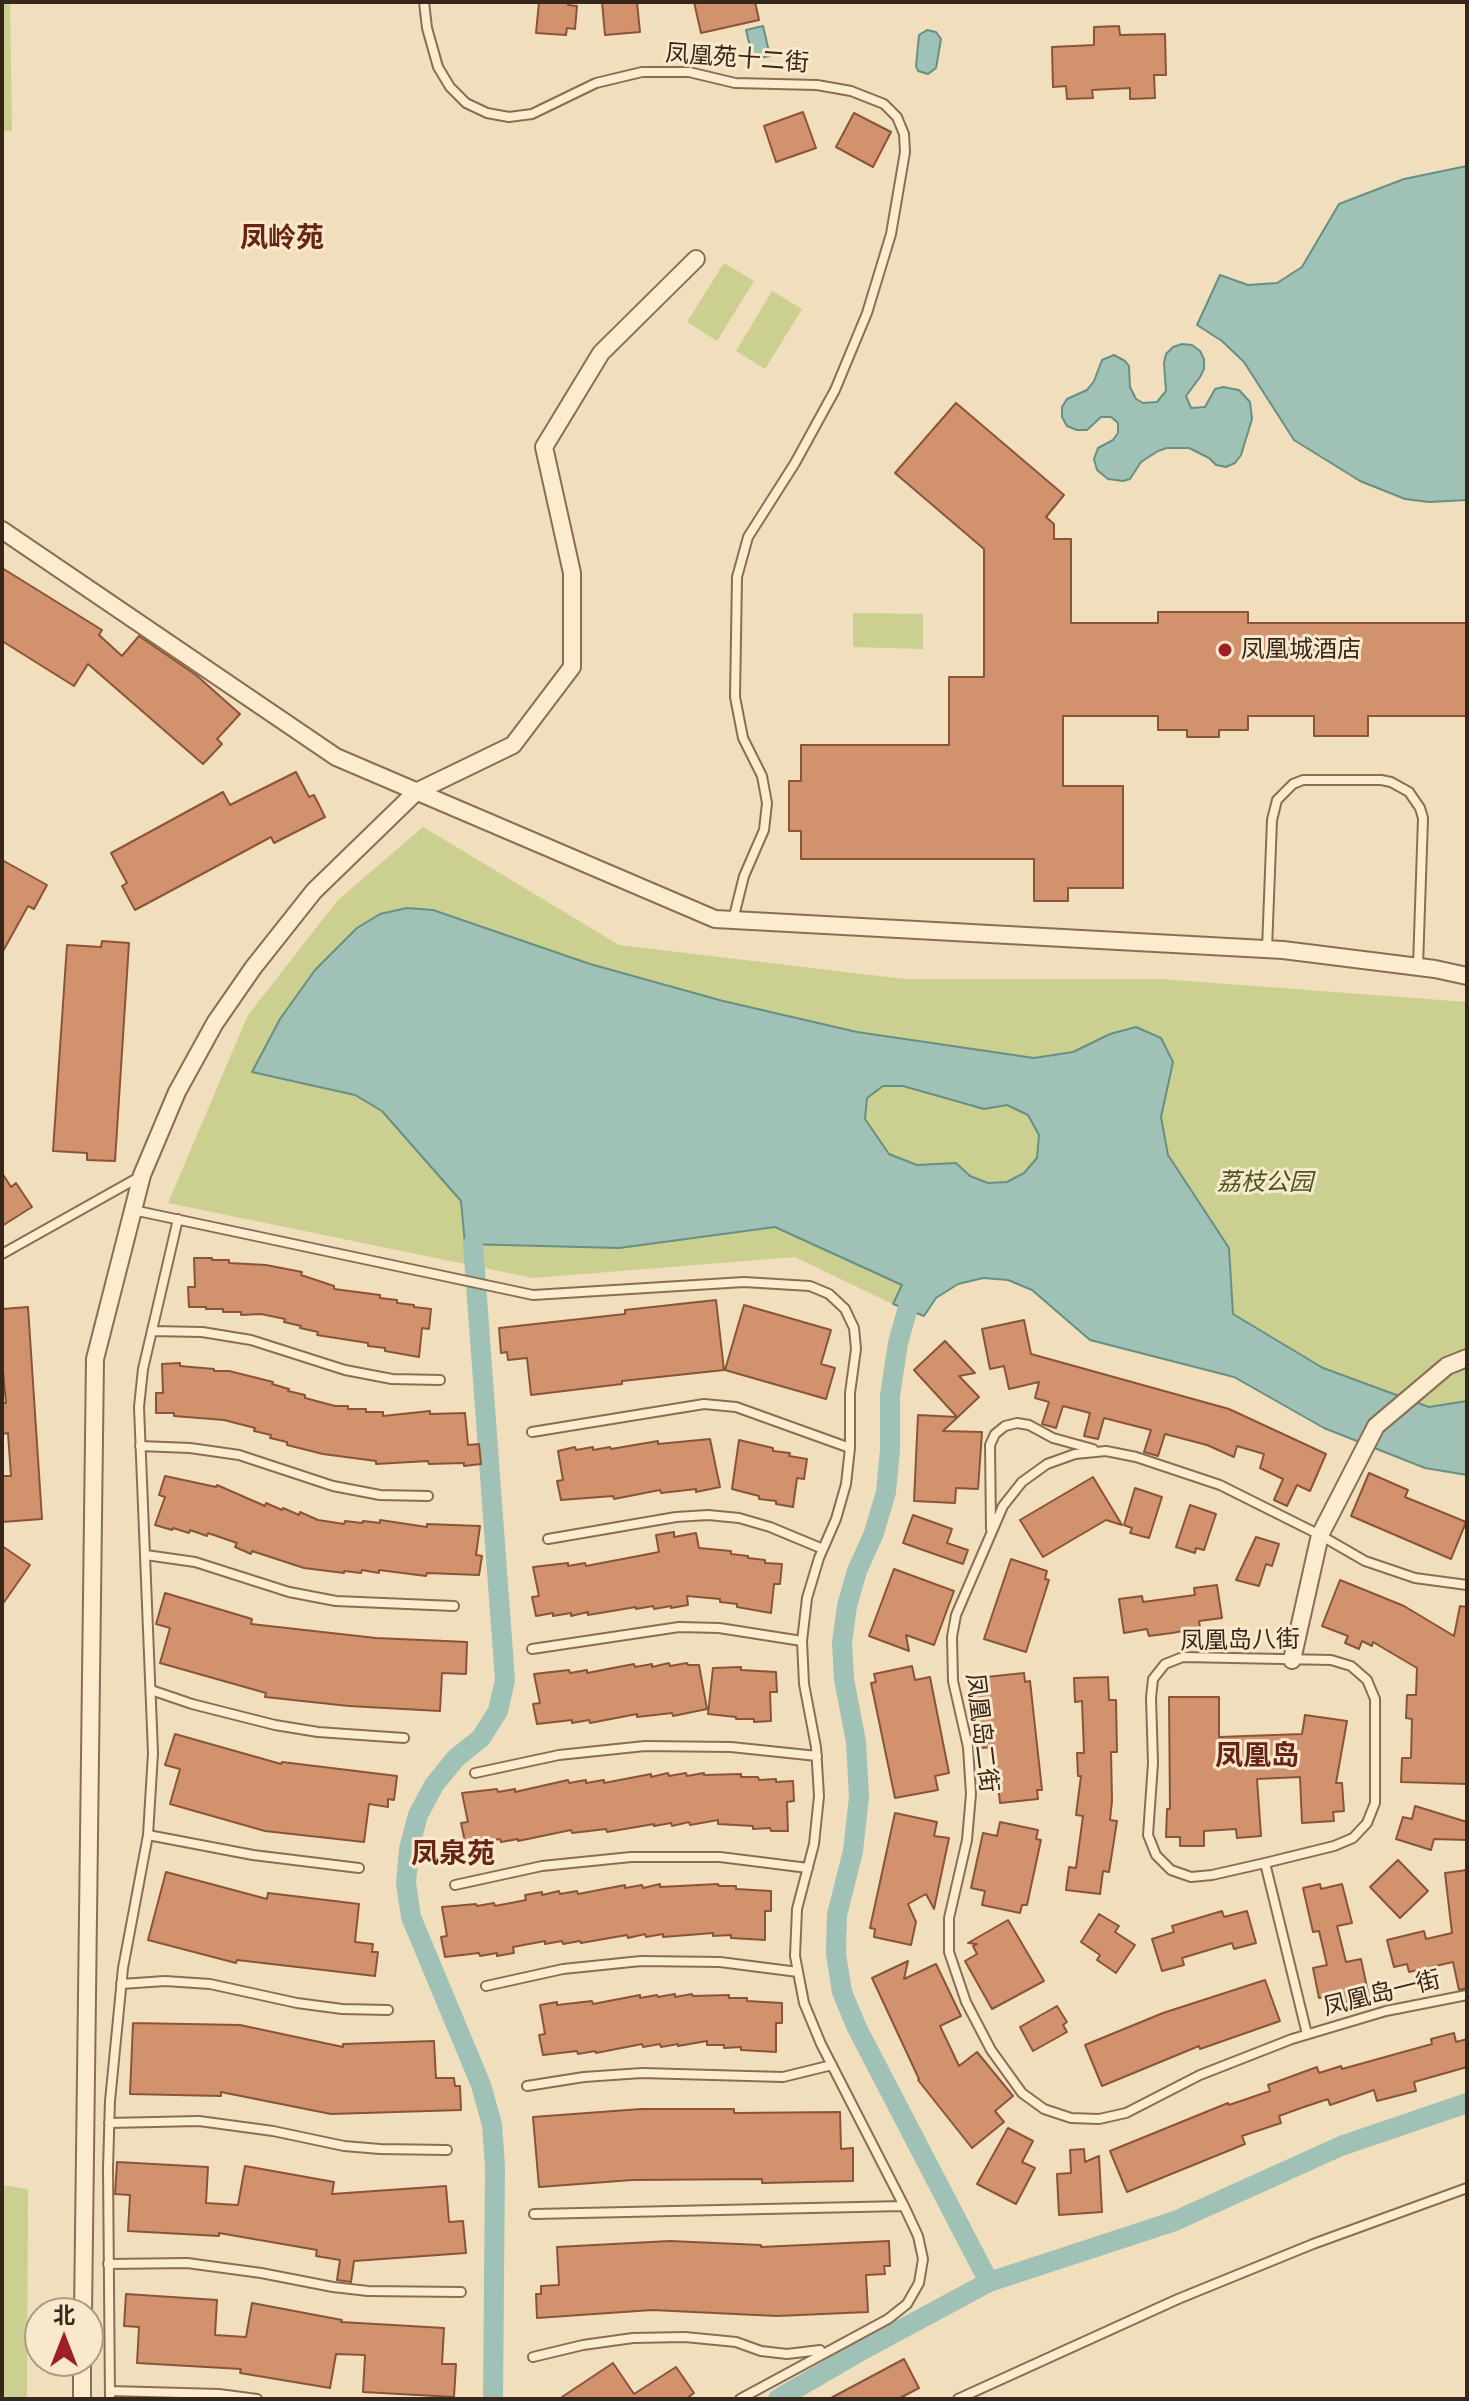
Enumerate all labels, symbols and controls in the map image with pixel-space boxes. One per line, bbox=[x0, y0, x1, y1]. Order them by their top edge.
street label: 凤凰苑十二街 bbox=[664, 40, 810, 78]
district label: 凤岭苑 bbox=[240, 222, 324, 256]
place label: 凤凰城酒店 bbox=[1241, 636, 1361, 664]
marker: 凤凰城酒店 bbox=[1216, 641, 1234, 659]
park label: 荔枝公园 bbox=[1217, 1169, 1313, 1197]
street label: 凤凰岛八街 bbox=[1180, 1626, 1300, 1656]
street label: 凤凰岛二街 bbox=[959, 1672, 1003, 1794]
district label: 凤凰岛 bbox=[1215, 1740, 1299, 1774]
district label: 凤泉苑 bbox=[411, 1838, 495, 1872]
street label: 凤凰岛一街 bbox=[1320, 1966, 1444, 2022]
north arrow bbox=[24, 2297, 104, 2377]
text: 北 bbox=[53, 2300, 75, 2329]

